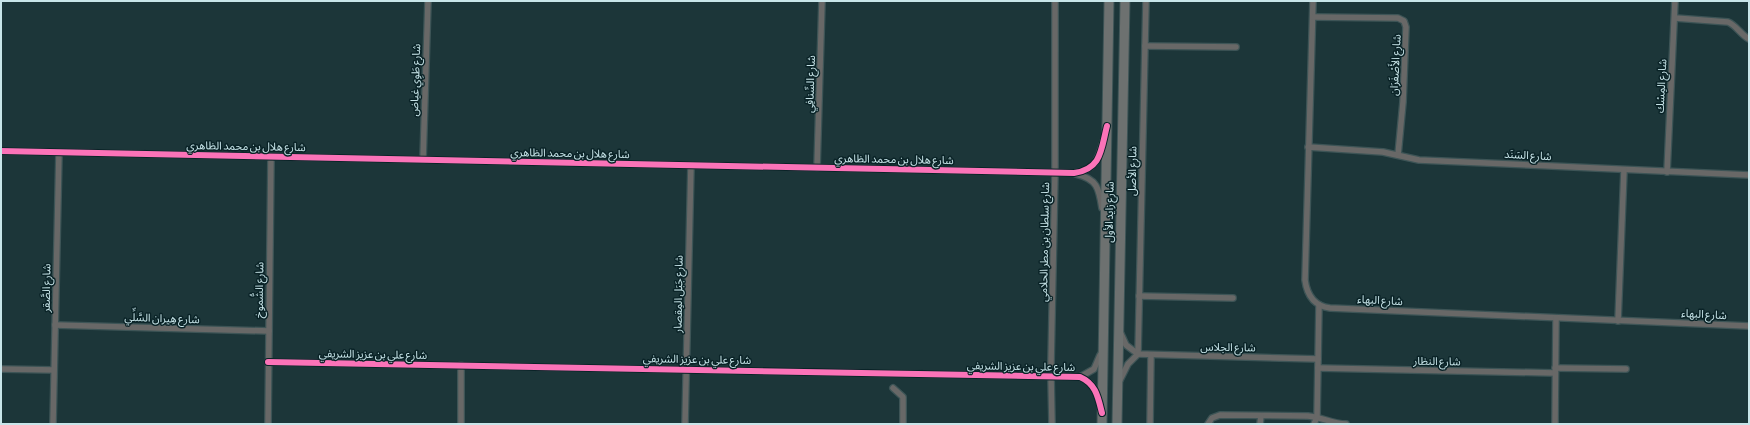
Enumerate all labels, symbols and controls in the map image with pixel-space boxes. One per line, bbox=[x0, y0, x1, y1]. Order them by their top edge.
street label: شارع الأَصْفَرَان bbox=[1386, 33, 1405, 96]
street label: شارع طَوِي غياض bbox=[408, 43, 426, 117]
street label: شارع السِّنافِي bbox=[803, 55, 821, 113]
street label: شارع المِسْك bbox=[1654, 58, 1670, 114]
street label: شارع هلال بن محمد الظاهري bbox=[186, 139, 306, 157]
street label: شارع هلال بن محمد الظاهري bbox=[510, 146, 630, 164]
street label: شارع الأصل bbox=[1126, 146, 1140, 196]
street label: شارع السَنَد bbox=[1504, 148, 1552, 164]
street label: شارع هلال بن محمد الظاهري bbox=[834, 152, 954, 170]
street label: شارع زايد الأول bbox=[1102, 181, 1118, 243]
street label: شارع سلطان بن مطر الحلامي bbox=[1037, 182, 1055, 302]
street label: شارع جَبَل المِقصار bbox=[671, 255, 687, 334]
street label: شارع الشُّموخ bbox=[249, 261, 267, 318]
street label: شارع الصَّقر bbox=[40, 263, 54, 313]
street label: شارع البهاء bbox=[1357, 293, 1403, 309]
street label: شارع هِيران السَّلِّي bbox=[124, 307, 200, 329]
street label: شارع البهاء bbox=[1681, 307, 1727, 323]
street label: شارع الجلاس bbox=[1200, 341, 1256, 355]
street label: شارع علي بن عزيز الشريفي bbox=[319, 347, 428, 365]
street label: شارع علي بن عزيز الشريفي bbox=[643, 352, 752, 370]
street label: شارع النظار bbox=[1412, 355, 1461, 369]
street label: شارع علي بن عزيز الشريفي bbox=[967, 359, 1076, 377]

